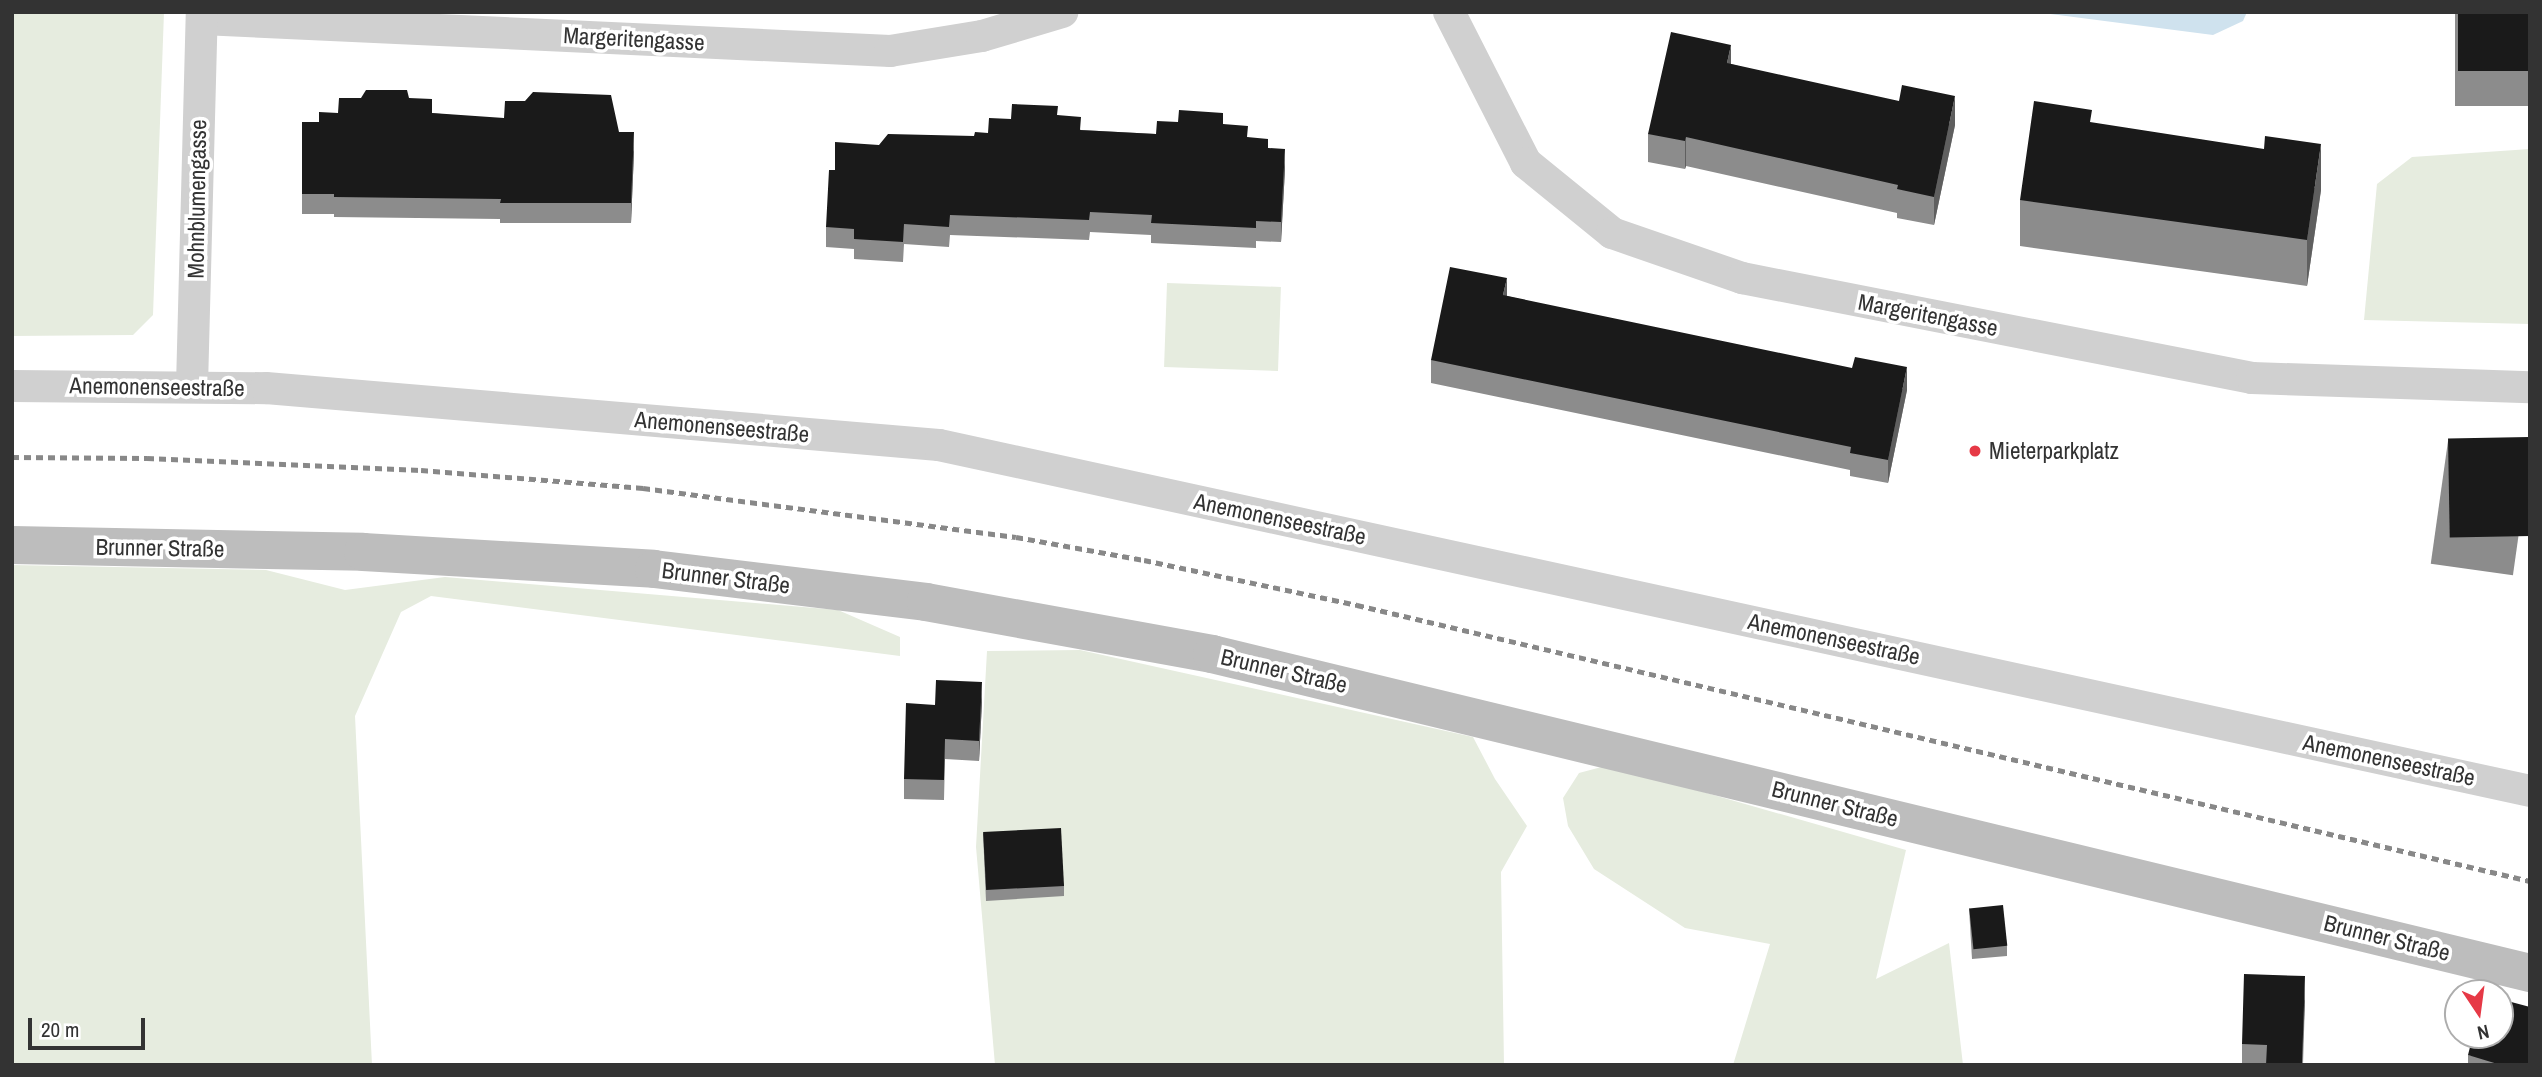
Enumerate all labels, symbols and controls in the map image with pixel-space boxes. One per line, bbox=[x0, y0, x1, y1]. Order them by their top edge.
street label: Margeritengasse bbox=[563, 22, 705, 56]
street label: Mohnblumengasse bbox=[182, 119, 212, 279]
street label: Margeritengasse bbox=[1856, 288, 2000, 342]
street label: Anemonenseestraße bbox=[69, 372, 245, 402]
street label: Anemonenseestraße bbox=[634, 406, 810, 448]
place label: Mieterparkplatz bbox=[1989, 437, 2119, 465]
marker: Mieterparkplatz bbox=[1967, 443, 1983, 459]
street label: Anemonenseestraße bbox=[1192, 487, 1368, 551]
street label: Brunner Straße bbox=[95, 533, 225, 563]
street label: Brunner Straße bbox=[660, 556, 792, 600]
street label: Anemonenseestraße bbox=[1746, 607, 1922, 671]
street label: Brunner Straße bbox=[1218, 643, 1350, 699]
street label: Anemonenseestraße bbox=[2301, 728, 2477, 792]
street label: Brunner Straße bbox=[1769, 775, 1901, 833]
street label: Brunner Straße bbox=[2321, 909, 2453, 967]
north arrow bbox=[2444, 979, 2514, 1049]
scale bar bbox=[32, 1004, 149, 1048]
text: 20 m bbox=[41, 1015, 79, 1044]
text: N bbox=[2475, 1019, 2492, 1046]

